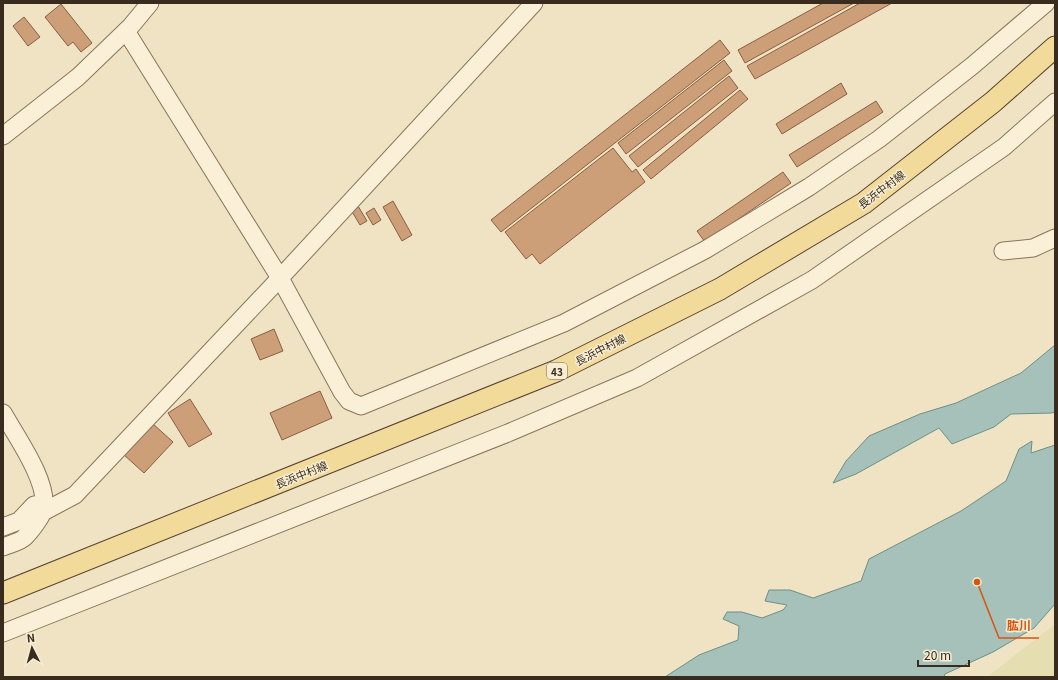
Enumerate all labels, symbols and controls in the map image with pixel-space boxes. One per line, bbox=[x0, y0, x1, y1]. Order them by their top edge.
street label: 長浜中村線 bbox=[854, 166, 908, 212]
street label: 長浜中村線 bbox=[572, 329, 628, 369]
road number: 43 bbox=[547, 363, 567, 379]
street label: 長浜中村線 bbox=[273, 456, 329, 492]
callout: 肱川 bbox=[999, 614, 1039, 638]
text: 肱川 bbox=[1007, 616, 1031, 633]
north arrow bbox=[12, 628, 52, 668]
text: N bbox=[26, 629, 36, 645]
scale bar bbox=[918, 642, 969, 668]
text: 20 m bbox=[924, 646, 951, 663]

